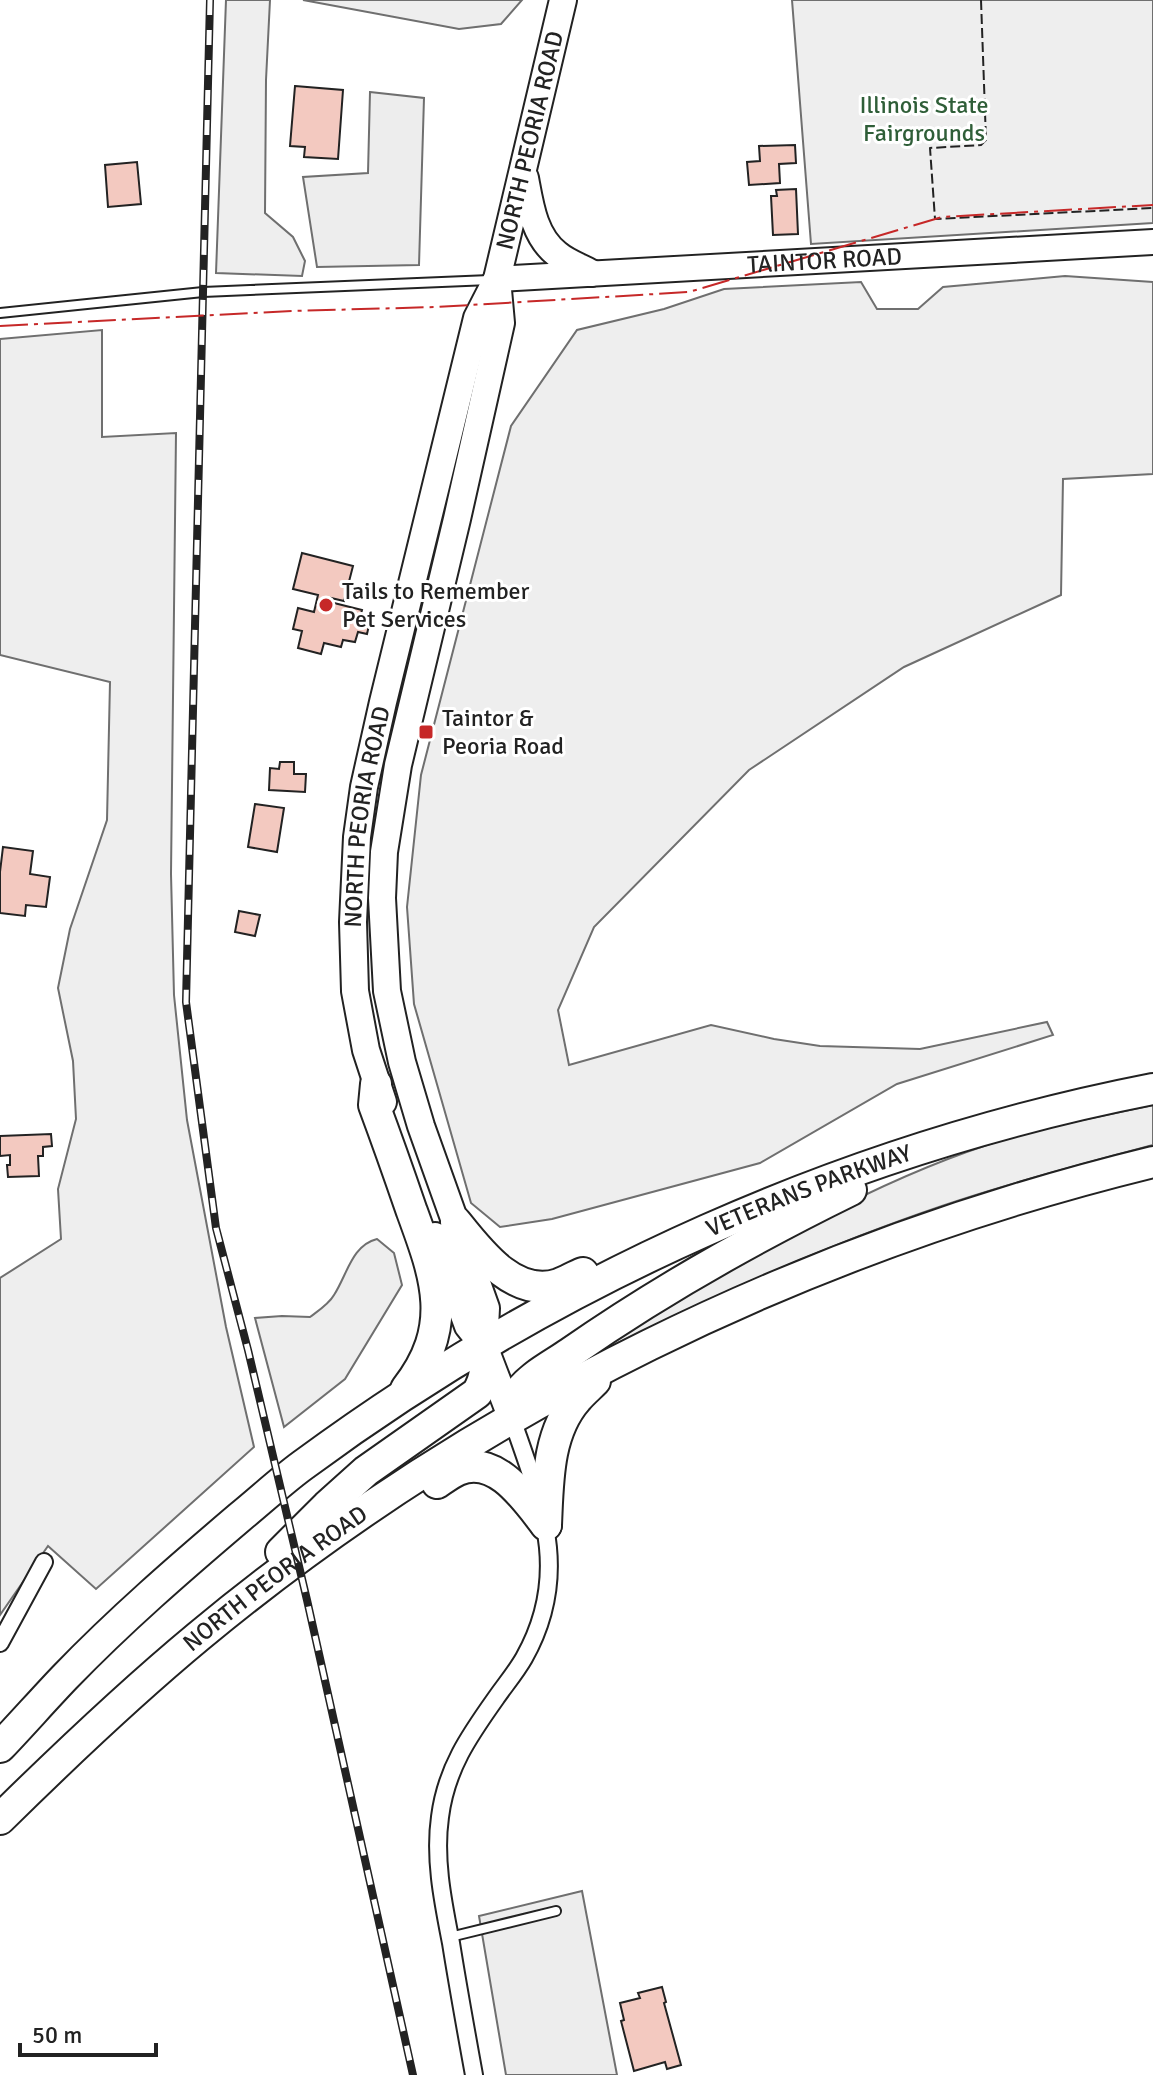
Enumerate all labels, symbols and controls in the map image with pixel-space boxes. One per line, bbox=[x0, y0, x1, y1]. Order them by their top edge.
street label: NORTH PEORIA ROAD bbox=[489, 28, 570, 253]
park label: Illinois State Fairgrounds bbox=[860, 90, 988, 148]
street label: TAINTOR ROAD bbox=[746, 241, 903, 280]
place label: Tails to Remember Pet Services bbox=[342, 576, 530, 634]
marker: Tails to Remember Pet Services bbox=[317, 596, 335, 614]
street label: NORTH PEORIA ROAD bbox=[338, 703, 397, 928]
place label: Taintor & Peoria Road bbox=[442, 703, 564, 761]
marker: Taintor & Peoria Road bbox=[417, 723, 435, 741]
street label: VETERANS PARKWAY bbox=[701, 1138, 915, 1243]
street label: NORTH PEORIA ROAD bbox=[177, 1499, 373, 1658]
scale bar bbox=[20, 2007, 156, 2057]
text: 50 m bbox=[32, 2020, 82, 2050]

